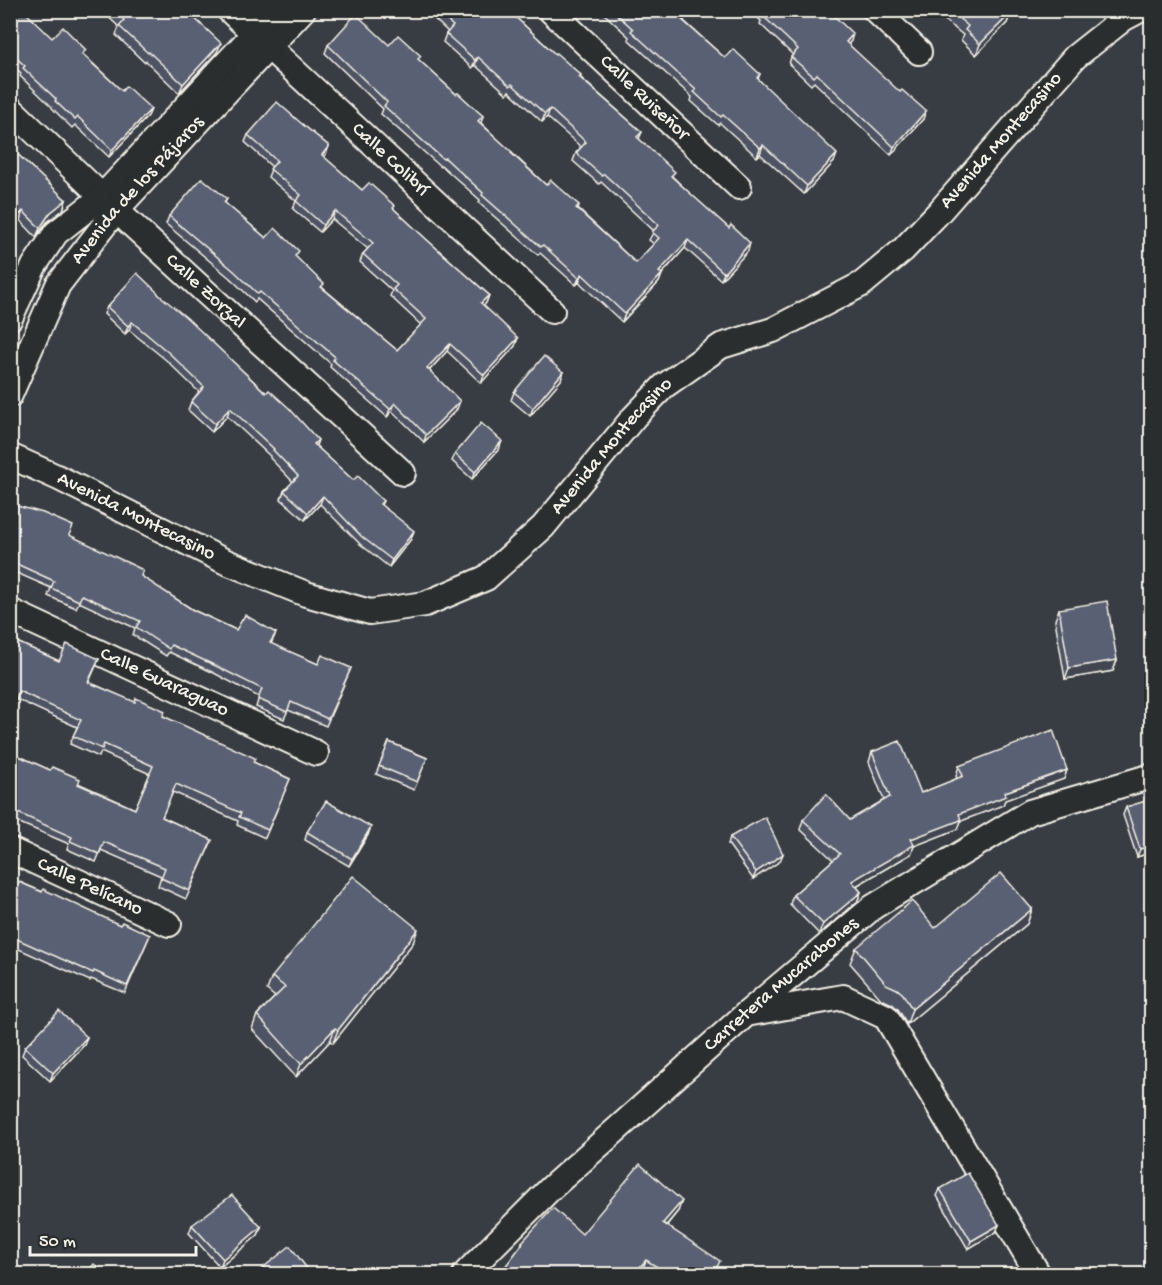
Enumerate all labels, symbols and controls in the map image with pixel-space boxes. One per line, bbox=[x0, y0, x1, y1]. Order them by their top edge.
street label: Calle Ruiseñor bbox=[594, 51, 695, 147]
street label: Avenida Montecasino bbox=[935, 68, 1067, 214]
street label: Avenida de los Pájaros bbox=[67, 111, 210, 269]
street label: Calle Colibrí bbox=[346, 118, 434, 202]
street label: Calle Zorzal bbox=[160, 249, 250, 334]
street label: Avenida Montecasino bbox=[546, 372, 677, 520]
street label: Avenida Montecasino bbox=[53, 467, 219, 566]
street label: Calle Guaraguao bbox=[96, 643, 232, 722]
street label: Calle Pelícano bbox=[33, 853, 146, 922]
street label: Carretera Mucarabones bbox=[700, 912, 864, 1057]
scale bar bbox=[30, 1219, 196, 1257]
text: 50 m bbox=[39, 1232, 76, 1253]

